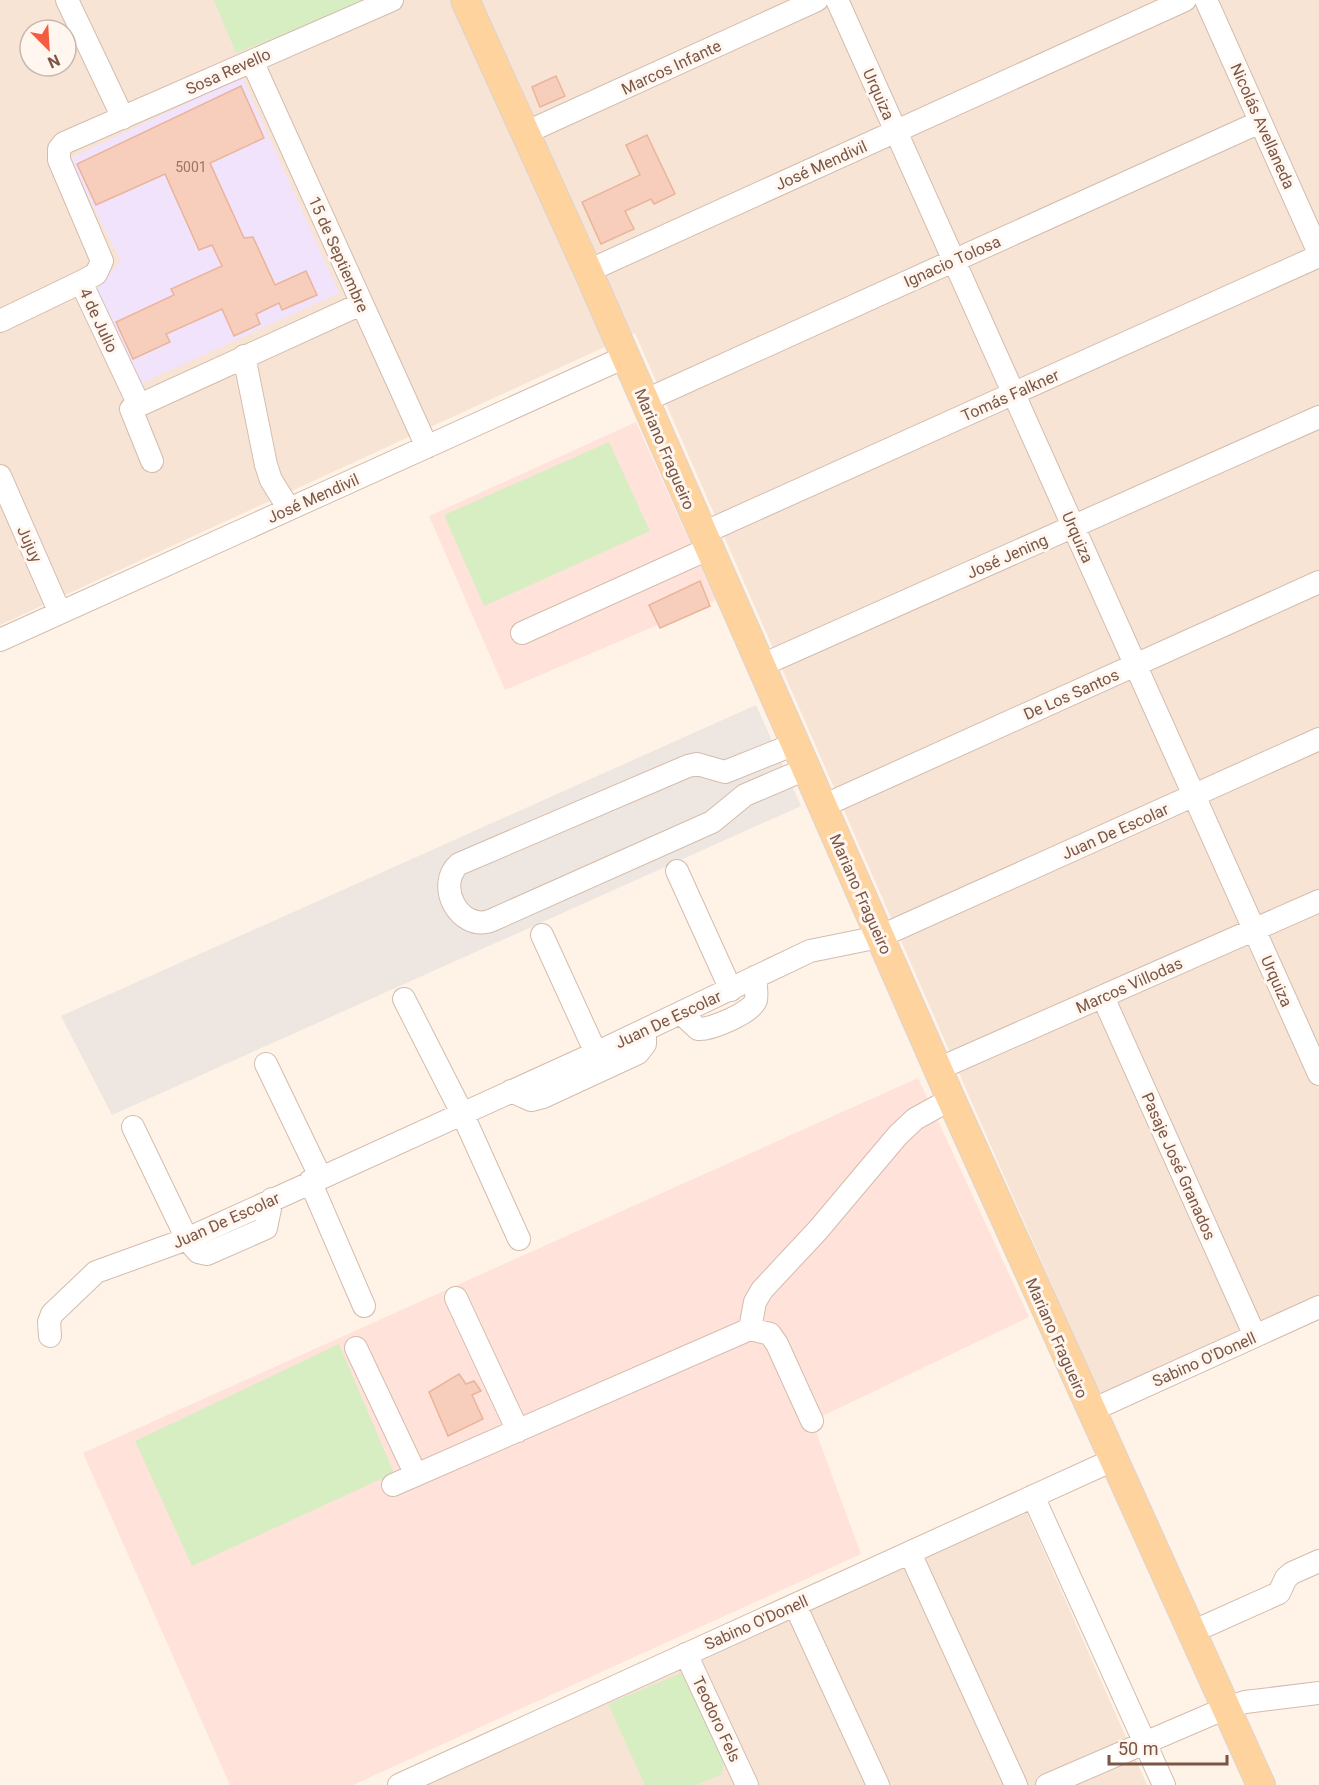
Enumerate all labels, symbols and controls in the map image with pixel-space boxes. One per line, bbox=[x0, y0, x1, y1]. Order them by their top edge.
north arrow bbox=[18, 18, 78, 78]
street label: Marcos Infante bbox=[618, 36, 724, 99]
street label: Sosa Revello bbox=[183, 44, 274, 99]
text: N bbox=[45, 50, 63, 72]
street label: Nicolás Avellaneda bbox=[1226, 61, 1299, 192]
street label: Urquiza bbox=[859, 66, 898, 123]
street label: José Mendivil bbox=[772, 137, 870, 194]
house number: 5001 bbox=[175, 159, 207, 175]
street label: 15 de Septiembre bbox=[304, 193, 373, 315]
street label: Ignacio Tolosa bbox=[901, 232, 1003, 291]
street label: 4 de Julio bbox=[75, 285, 122, 355]
street label: Tomás Falkner bbox=[958, 365, 1062, 425]
street label: Mariano Fragueiro bbox=[630, 386, 699, 513]
street label: José Mendivil bbox=[264, 470, 362, 527]
street label: Urquiza bbox=[1058, 509, 1097, 566]
street label: Jujuy bbox=[13, 523, 46, 566]
street label: José Jening bbox=[964, 530, 1051, 583]
street label: De Los Santos bbox=[1021, 665, 1122, 724]
street label: Juan De Escolar bbox=[1059, 799, 1172, 864]
street label: Mariano Fragueiro bbox=[825, 831, 896, 957]
street label: Marcos Villodas bbox=[1073, 953, 1185, 1017]
street label: Urquiza bbox=[1257, 953, 1296, 1010]
street label: Juan De Escolar bbox=[612, 986, 725, 1052]
street label: Pasaje José Granados bbox=[1137, 1090, 1220, 1243]
street label: Juan De Escolar bbox=[170, 1188, 283, 1253]
street label: Mariano Fragueiro bbox=[1021, 1275, 1092, 1401]
street label: Sabino O'Donell bbox=[1149, 1328, 1259, 1391]
street label: Sabino O'Donell bbox=[701, 1591, 811, 1654]
street label: Teodoro Fels bbox=[688, 1673, 745, 1765]
scale bar bbox=[1109, 1728, 1228, 1766]
text: 50 m bbox=[1118, 1738, 1158, 1759]

